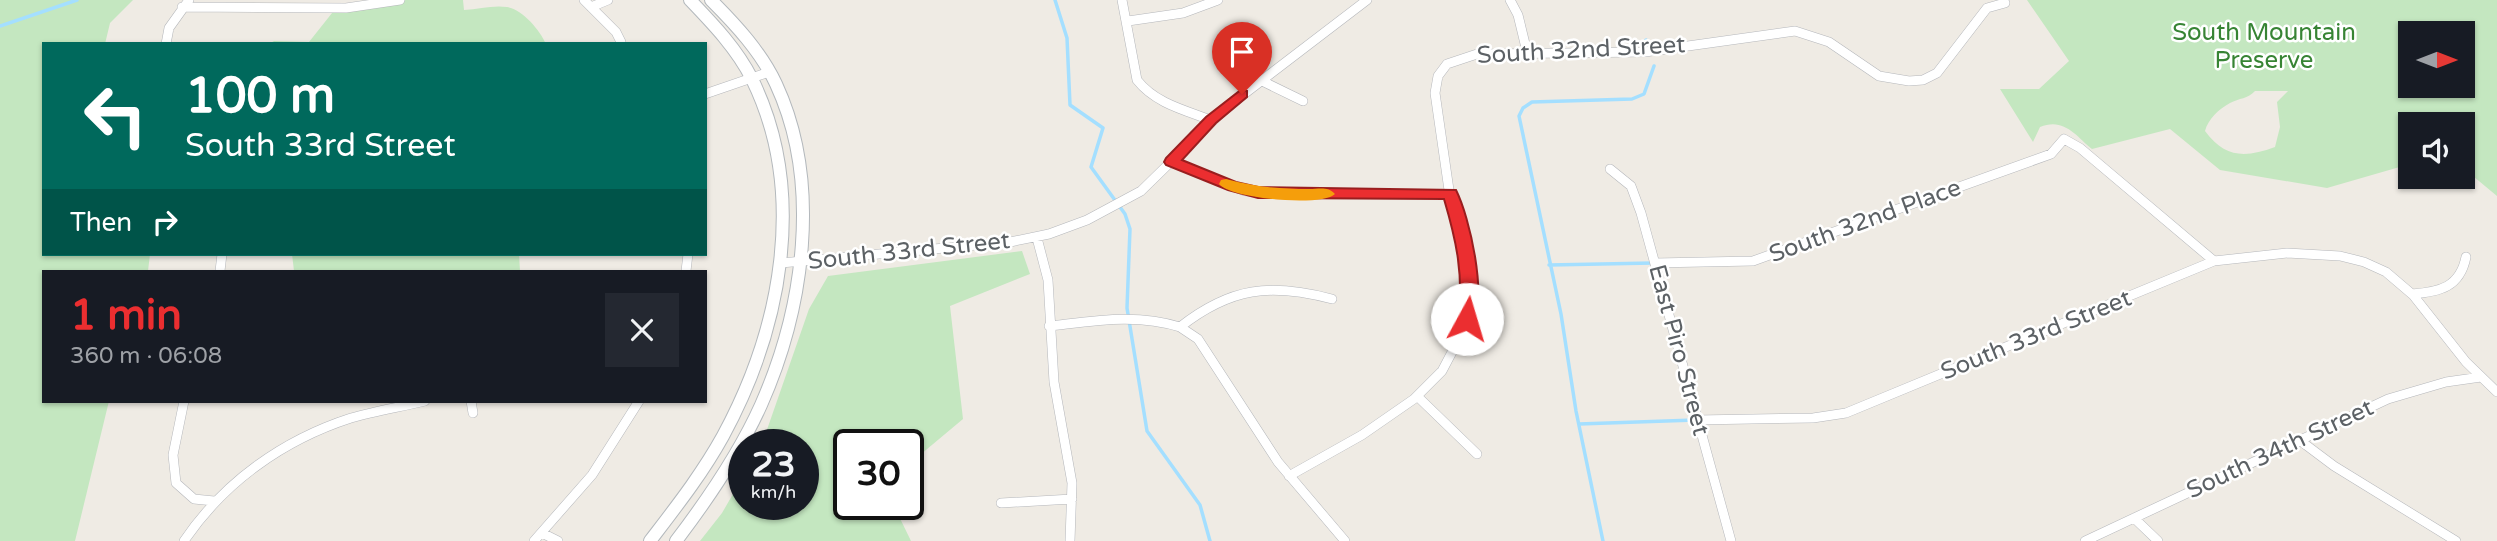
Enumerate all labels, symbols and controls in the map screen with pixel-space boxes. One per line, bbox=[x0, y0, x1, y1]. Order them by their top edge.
park label: South Mountain Preserve bbox=[2172, 18, 2356, 75]
north arrow bbox=[2398, 21, 2474, 98]
map controls bbox=[2398, 21, 2475, 189]
pin bbox=[1212, 22, 1272, 94]
street label: South 32nd Street bbox=[1476, 30, 1686, 70]
icon: arrive bbox=[1223, 33, 1261, 71]
text: 100 m bbox=[185, 67, 335, 126]
icon: left bbox=[70, 70, 161, 161]
button: sound bbox=[2398, 112, 2475, 189]
text: South 33rd Street bbox=[185, 127, 456, 165]
street label: South 32nd Place bbox=[1765, 173, 1965, 269]
icon: right bbox=[146, 203, 184, 241]
text: Then bbox=[70, 207, 132, 238]
street label: South 33rd Street bbox=[807, 226, 1011, 276]
street label: East Piro Street bbox=[1642, 261, 1716, 439]
position arrow bbox=[1430, 282, 1504, 356]
street label: South 33rd Street bbox=[1936, 284, 2136, 386]
text: 1 min bbox=[70, 290, 182, 341]
button: close bbox=[605, 293, 679, 367]
text: 360 m · 06:08 bbox=[70, 342, 222, 370]
street label: South 34th Street bbox=[2182, 393, 2378, 505]
speed limit sign: 30 bbox=[833, 429, 924, 520]
text: 23 bbox=[752, 444, 795, 486]
text: km/h bbox=[751, 481, 796, 503]

